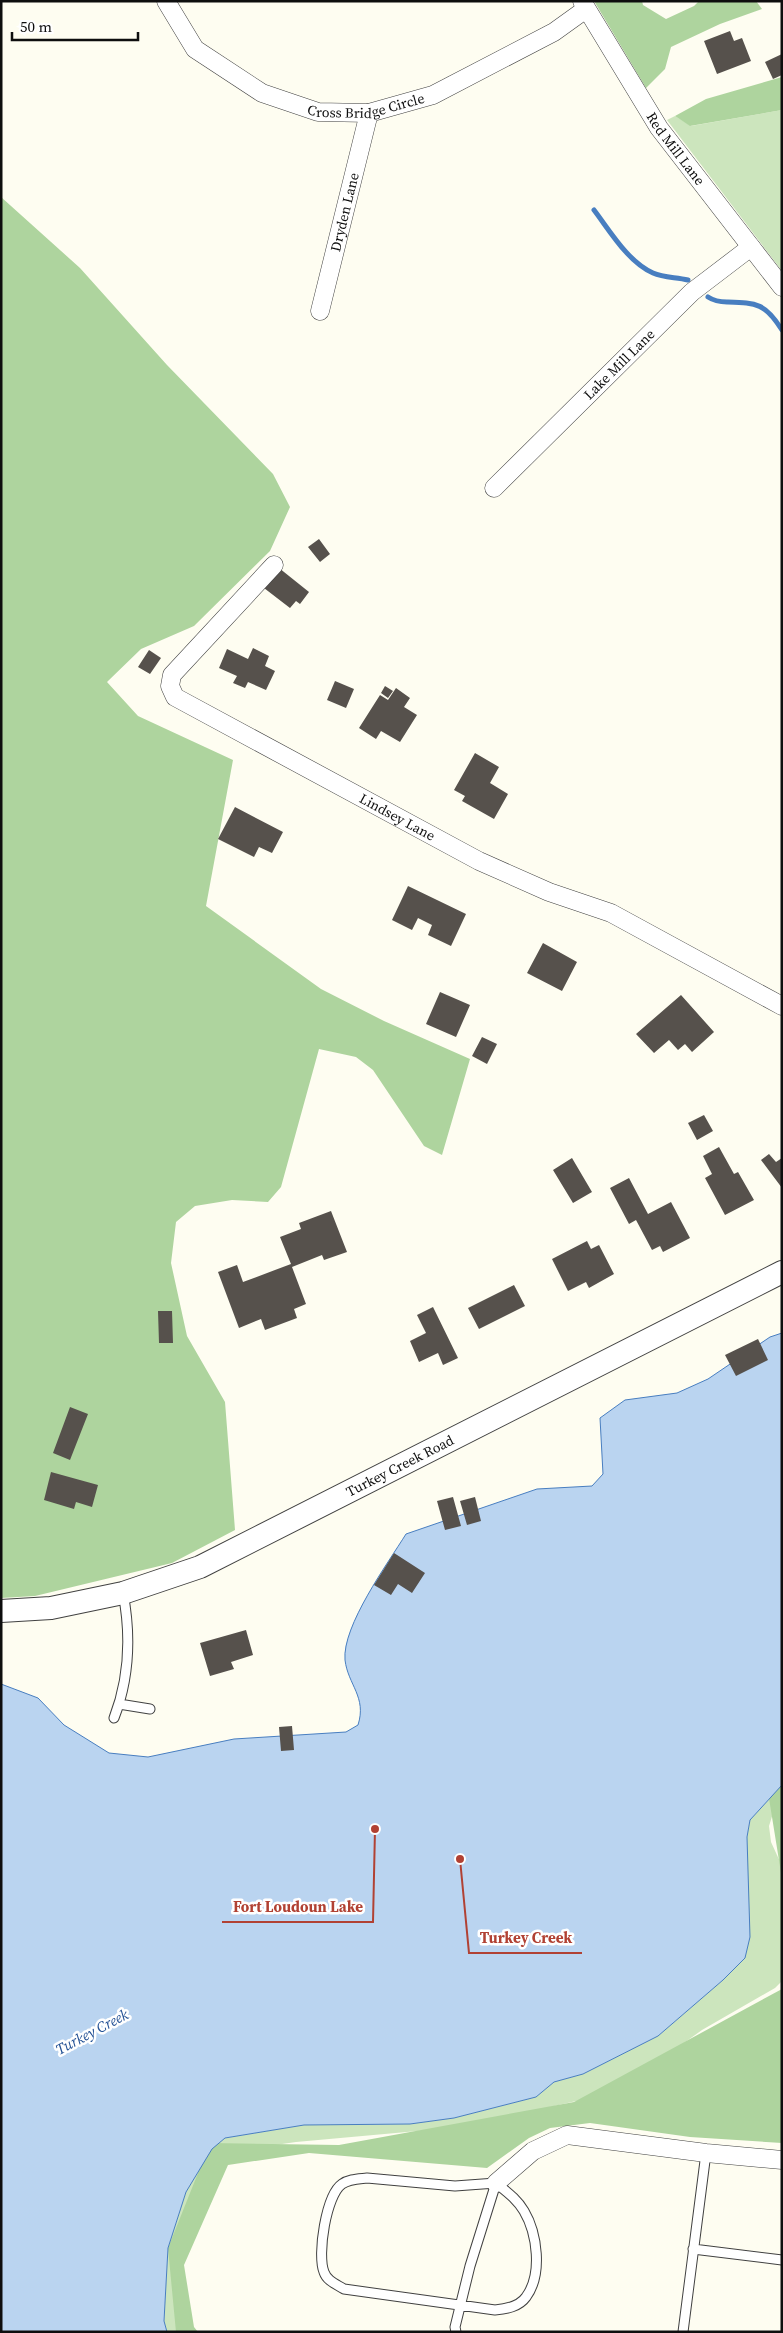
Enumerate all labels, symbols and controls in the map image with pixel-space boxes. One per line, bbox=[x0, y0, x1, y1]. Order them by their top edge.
scale bar bbox=[12, 10, 139, 42]
text: 50 m bbox=[20, 16, 52, 37]
street label: Cross Bridge Circle bbox=[305, 88, 427, 123]
street label: Red Mill Lane bbox=[642, 108, 710, 189]
street label: Dryden Lane bbox=[325, 170, 364, 254]
street label: Lake Mill Lane bbox=[579, 324, 659, 404]
street label: Lindsey Lane bbox=[356, 788, 439, 846]
street label: Turkey Creek Road bbox=[343, 1430, 457, 1501]
callout: Fort Loudoun Lake bbox=[222, 1892, 373, 1922]
text: Fort Loudoun Lake bbox=[233, 1896, 363, 1917]
callout: Turkey Creek bbox=[469, 1923, 582, 1953]
text: Turkey Creek bbox=[480, 1927, 572, 1948]
water label: Turkey Creek bbox=[52, 2003, 133, 2060]

